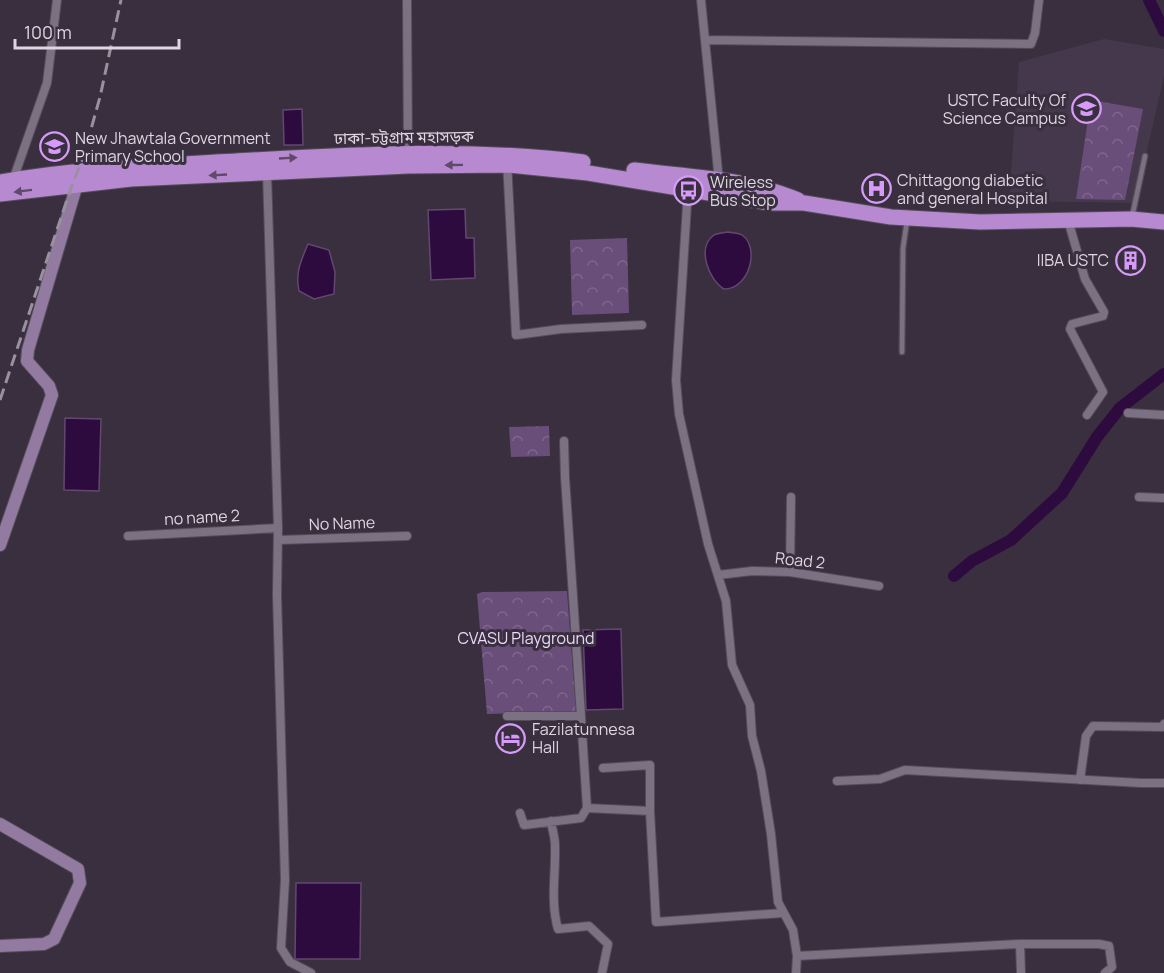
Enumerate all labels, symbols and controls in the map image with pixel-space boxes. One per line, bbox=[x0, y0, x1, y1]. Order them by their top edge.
scale bar bbox=[15, 12, 178, 50]
text: 100 m bbox=[24, 20, 72, 44]
place label: USTC Faculty Of Science Campus bbox=[943, 89, 1066, 129]
school or university icon: USTC Faculty Of Science Campus bbox=[1071, 93, 1103, 125]
street label: ঢাকা-চট্টগ্রাম মহাসড়ক bbox=[333, 125, 475, 149]
place label: New Jhawtala Government Primary School bbox=[75, 127, 271, 167]
school or university icon: New Jhawtala Government Primary School bbox=[38, 131, 70, 163]
one-way arrow bbox=[279, 154, 298, 163]
one-way arrow bbox=[445, 160, 464, 170]
place label: Chittagong diabetic and general Hospital bbox=[897, 169, 1048, 209]
one-way arrow bbox=[208, 171, 227, 180]
place label: Wireless Bus Stop bbox=[710, 171, 776, 211]
hospital icon: Chittagong diabetic and general Hospital bbox=[860, 173, 892, 205]
bus stop icon: Wireless Bus Stop bbox=[673, 175, 705, 207]
one-way arrow bbox=[14, 186, 33, 196]
building icon: IIBA USTC bbox=[1114, 244, 1146, 276]
place label: IIBA USTC bbox=[1037, 249, 1109, 271]
street label: no name 2 bbox=[164, 504, 240, 530]
street label: No Name bbox=[308, 511, 376, 535]
street label: Road 2 bbox=[774, 546, 826, 574]
park label: CVASU Playground bbox=[458, 627, 594, 649]
place label: Fazilatunnesa Hall bbox=[532, 718, 635, 758]
hotel icon: Fazilatunnesa Hall bbox=[495, 722, 527, 754]

